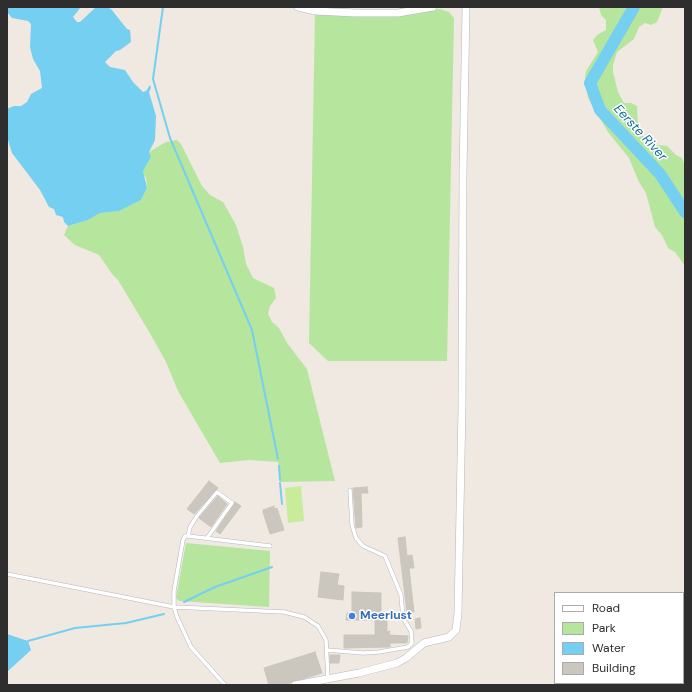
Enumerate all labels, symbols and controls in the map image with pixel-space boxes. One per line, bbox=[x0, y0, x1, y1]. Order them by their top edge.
water label: Eerste River bbox=[610, 102, 670, 164]
legend bbox=[554, 592, 684, 684]
text: Road bbox=[592, 600, 620, 616]
place label: Meerlust bbox=[360, 609, 412, 623]
marker: Meerlust bbox=[347, 611, 357, 621]
text: Park bbox=[592, 620, 616, 636]
text: Water bbox=[592, 640, 625, 656]
text: Building bbox=[592, 660, 636, 676]

